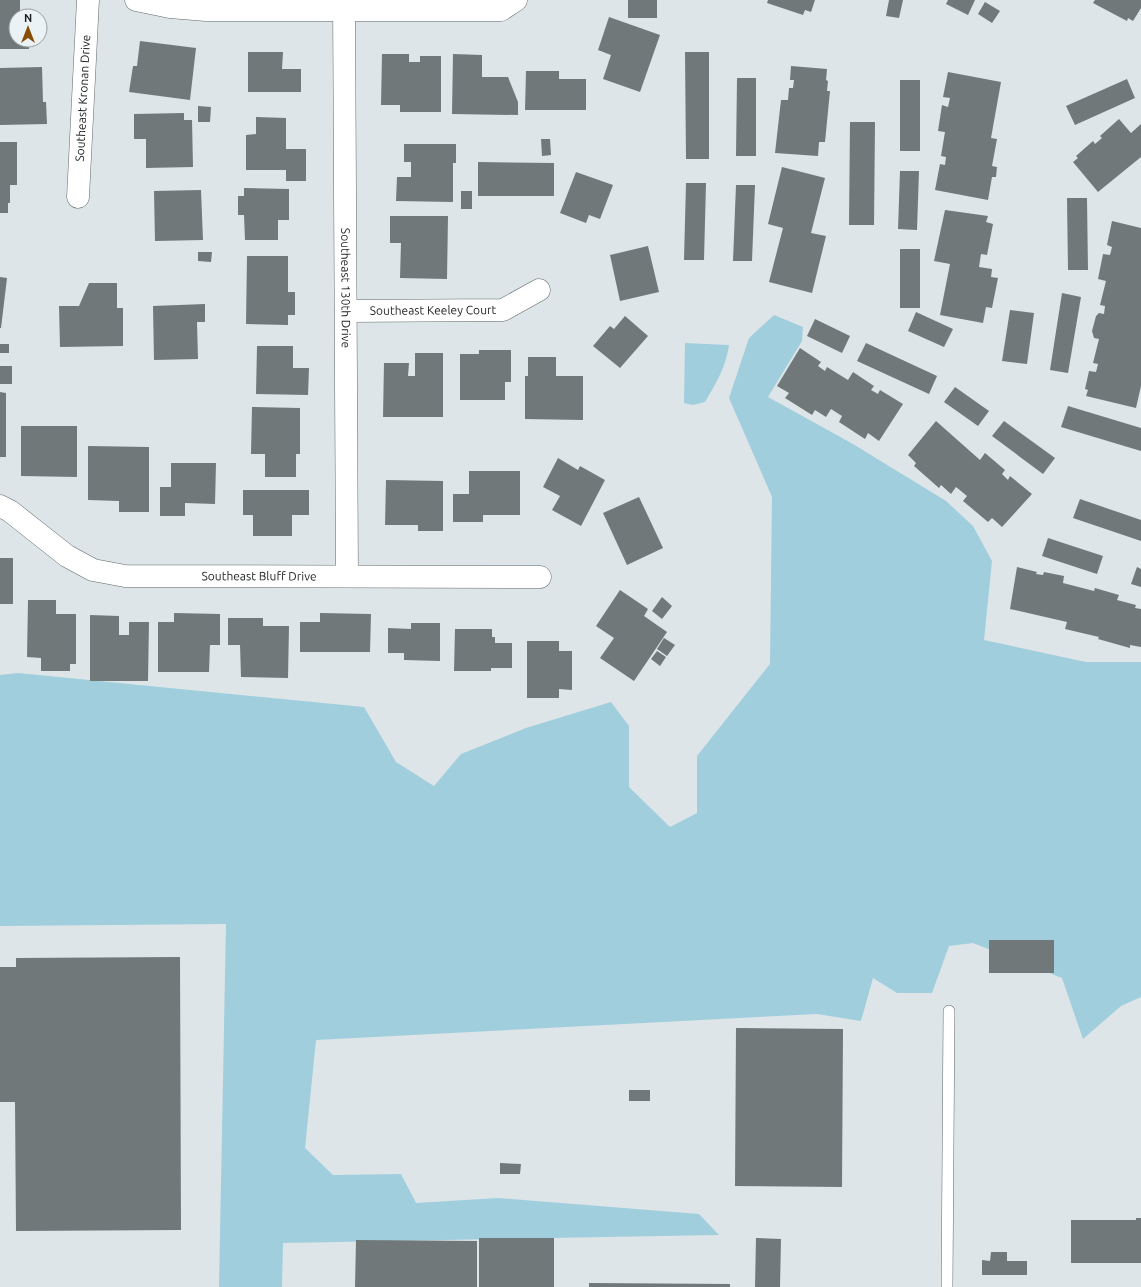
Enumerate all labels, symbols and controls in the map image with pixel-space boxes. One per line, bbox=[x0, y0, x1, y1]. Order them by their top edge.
north arrow bbox=[8, 8, 48, 48]
text: N bbox=[24, 12, 32, 24]
street label: Southeast Kronan Drive bbox=[73, 34, 92, 162]
street label: Southeast 130th Drive bbox=[339, 228, 353, 348]
street label: Southeast Keeley Court bbox=[370, 303, 497, 317]
street label: Southeast Bluff Drive bbox=[201, 569, 317, 582]

